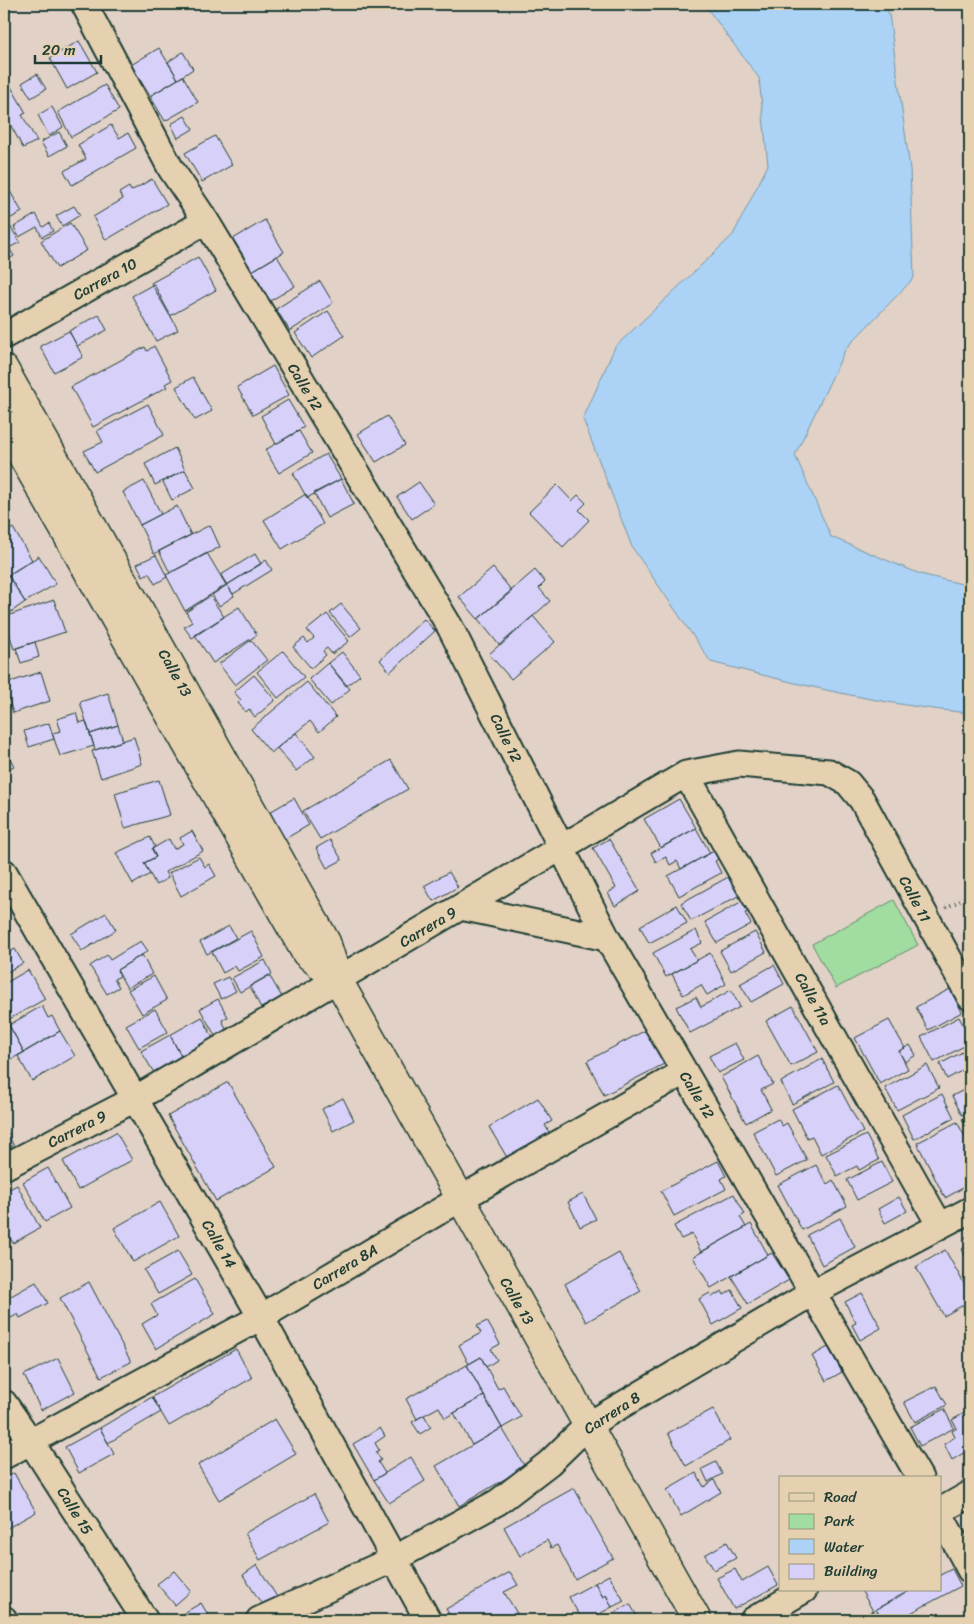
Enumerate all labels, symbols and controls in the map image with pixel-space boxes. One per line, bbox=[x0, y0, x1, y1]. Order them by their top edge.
scale bar bbox=[35, 32, 101, 64]
text: 20 m bbox=[42, 37, 76, 63]
street label: Carrera 10 bbox=[68, 251, 142, 307]
street label: Calle 12 bbox=[280, 358, 330, 416]
street label: Calle 13 bbox=[151, 644, 199, 702]
street label: Calle 12 bbox=[483, 709, 529, 767]
street label: Calle 11 bbox=[892, 871, 938, 927]
street label: Carrera 9 bbox=[394, 899, 462, 955]
street label: Calle 11a bbox=[788, 968, 839, 1031]
street label: Calle 12 bbox=[672, 1066, 722, 1124]
street label: Carrera 9 bbox=[43, 1103, 111, 1155]
street label: Calle 14 bbox=[195, 1215, 243, 1273]
street label: Carrera 8A bbox=[307, 1237, 383, 1297]
street label: Calle 13 bbox=[493, 1272, 541, 1330]
street label: Carrera 8 bbox=[578, 1385, 646, 1441]
legend bbox=[779, 1476, 942, 1592]
street label: Calle 15 bbox=[50, 1482, 100, 1540]
text: Road bbox=[824, 1484, 857, 1510]
text: Park bbox=[824, 1508, 855, 1534]
text: Water bbox=[824, 1534, 864, 1560]
text: Building bbox=[824, 1558, 878, 1584]

